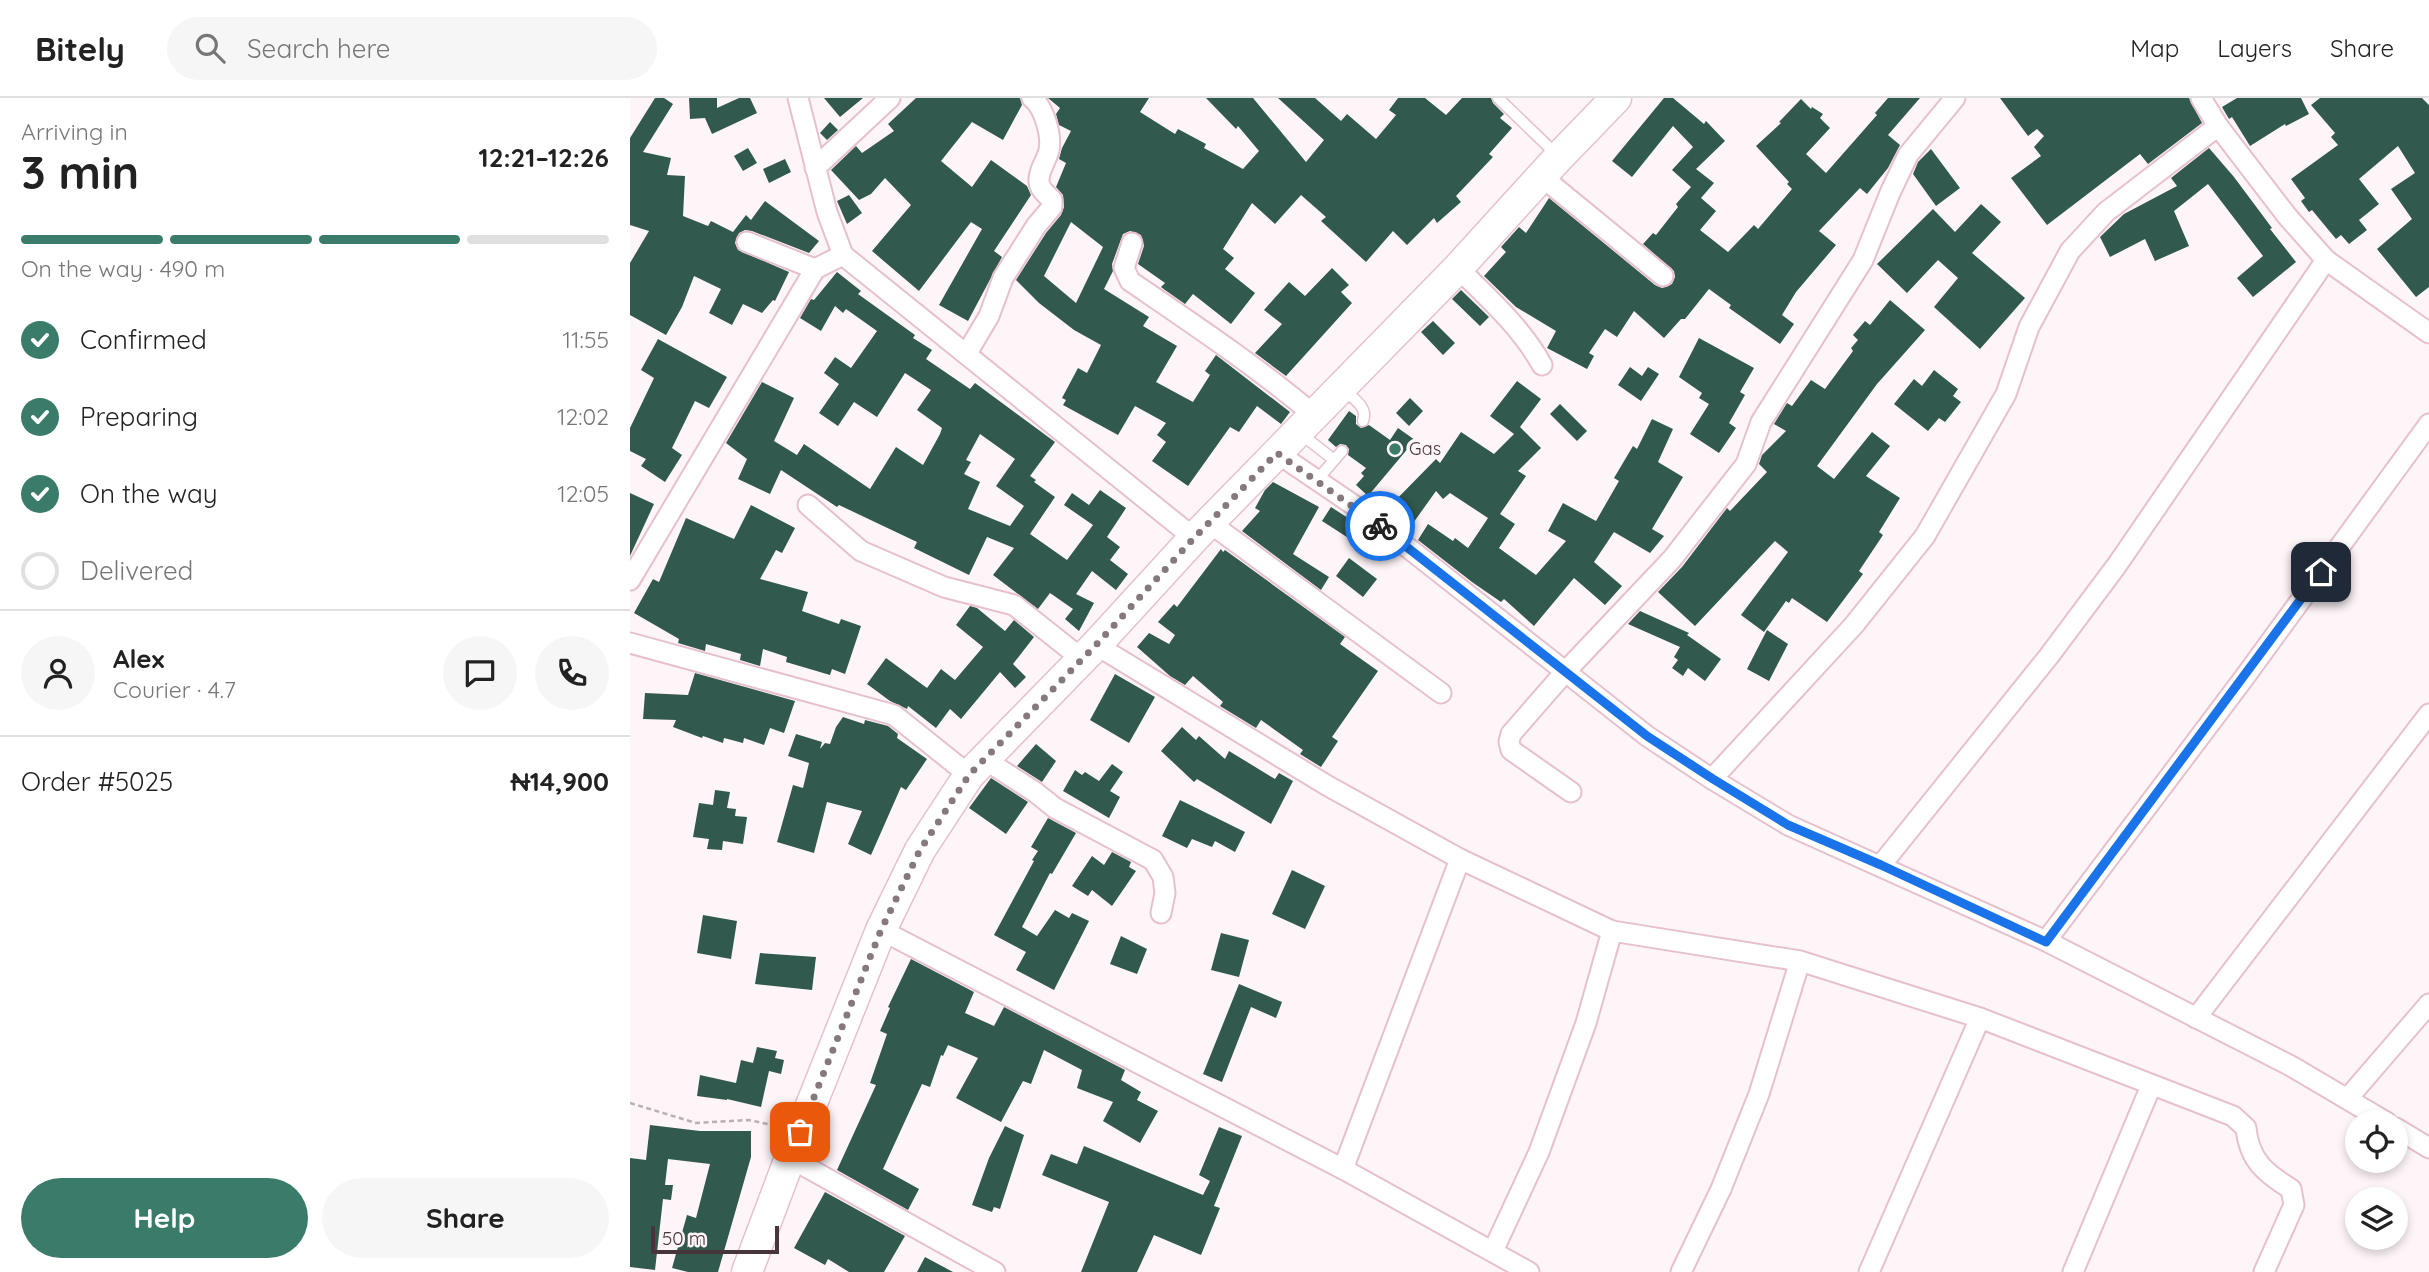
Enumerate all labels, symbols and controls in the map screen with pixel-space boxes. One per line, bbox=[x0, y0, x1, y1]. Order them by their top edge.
search box bbox=[167, 17, 657, 80]
text: Bitely bbox=[35, 28, 125, 69]
icon: search bbox=[191, 29, 229, 67]
text: Search here bbox=[247, 32, 391, 65]
text: Map bbox=[2130, 33, 2179, 63]
text: Layers bbox=[2217, 33, 2292, 63]
text: Share bbox=[2330, 33, 2394, 63]
text: Arriving in bbox=[21, 117, 128, 146]
text: 12:21–12:26 bbox=[479, 141, 609, 174]
text: 3 min bbox=[21, 143, 139, 201]
text: On the way · 490 m bbox=[21, 254, 225, 283]
icon: check bbox=[21, 321, 59, 359]
text: Confirmed bbox=[80, 323, 207, 356]
text: 11:55 bbox=[563, 325, 609, 354]
icon: check bbox=[21, 398, 59, 436]
text: Preparing bbox=[80, 400, 198, 433]
text: 12:02 bbox=[557, 402, 609, 431]
place label: Gas bbox=[1409, 437, 1441, 460]
marker: Gas bbox=[1387, 441, 1403, 457]
icon: check bbox=[21, 475, 59, 513]
text: On the way bbox=[80, 477, 218, 510]
text: 12:05 bbox=[557, 479, 609, 508]
courier bbox=[1345, 491, 1415, 561]
icon: bike bbox=[1361, 507, 1399, 545]
pin bbox=[2291, 542, 2351, 602]
icon: home bbox=[2302, 553, 2340, 591]
text: Delivered bbox=[80, 554, 193, 587]
button: person bbox=[21, 636, 95, 710]
button: chat bbox=[443, 636, 517, 710]
button: phone bbox=[535, 636, 609, 710]
text: Alex bbox=[113, 642, 164, 675]
text: Courier · 4.7 bbox=[113, 675, 236, 704]
text: Order #5025 bbox=[21, 765, 173, 798]
text: ₦14,900 bbox=[511, 765, 609, 798]
pin bbox=[770, 1102, 830, 1162]
map controls bbox=[2345, 1110, 2408, 1250]
button: locate bbox=[2345, 1110, 2408, 1173]
icon: bag bbox=[781, 1113, 819, 1151]
button: Help bbox=[21, 1178, 308, 1258]
button: Share bbox=[322, 1178, 609, 1258]
button: layers bbox=[2345, 1187, 2408, 1250]
scale bar bbox=[651, 1223, 779, 1255]
text: 50 m bbox=[662, 1226, 706, 1250]

